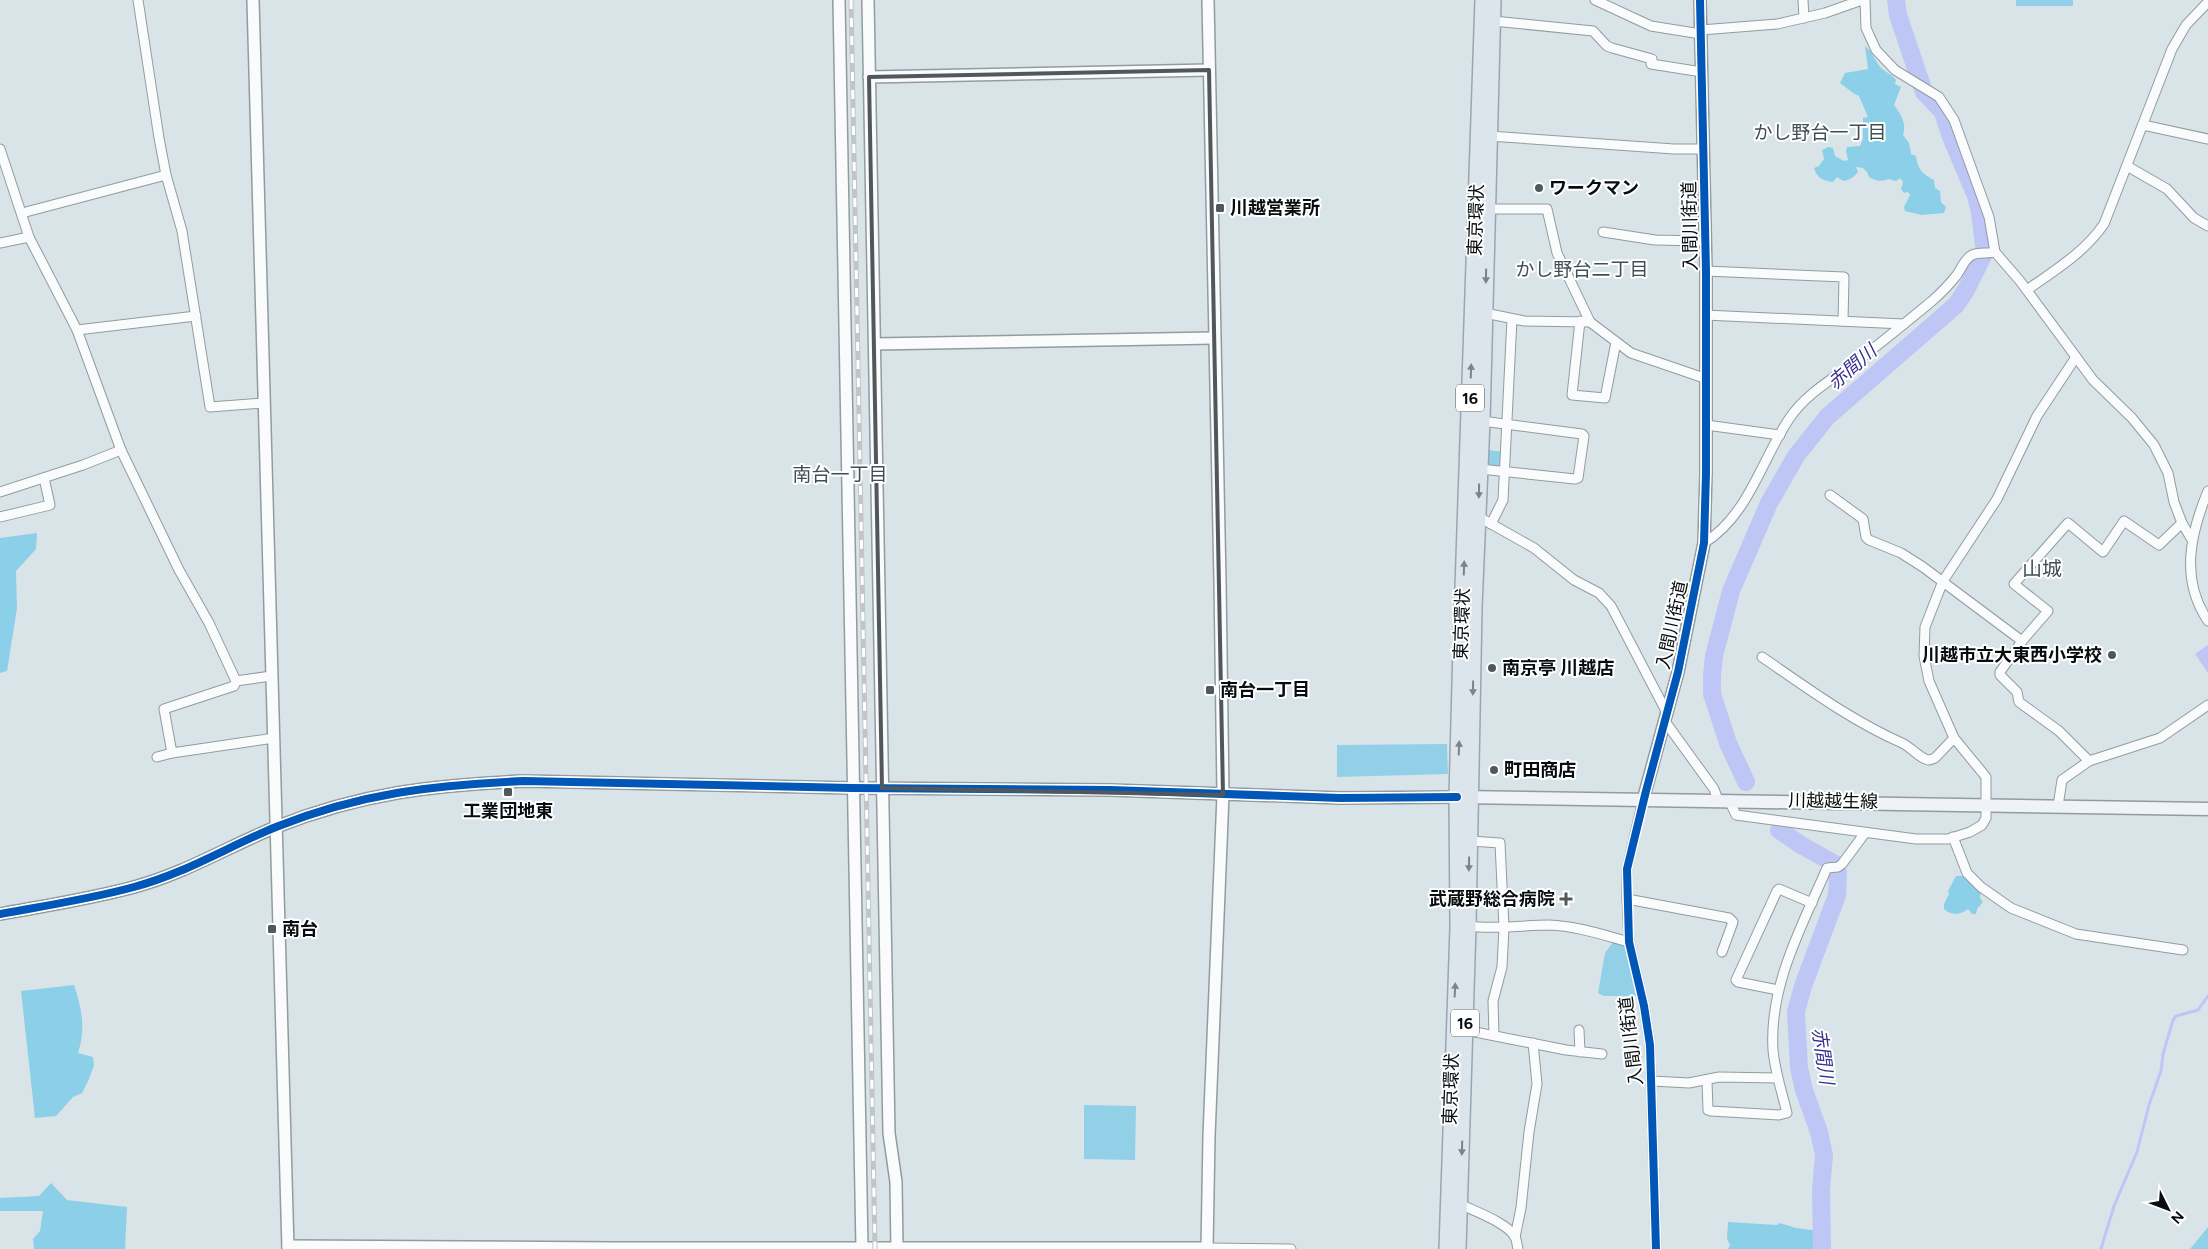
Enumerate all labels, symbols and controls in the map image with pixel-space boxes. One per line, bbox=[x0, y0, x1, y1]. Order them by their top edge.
district label: かし野台一丁目 bbox=[1753, 121, 1887, 144]
place label: ワークマン bbox=[1549, 177, 1639, 199]
street label: 入間川街道 bbox=[1678, 181, 1702, 271]
marker: ワークマン bbox=[1533, 182, 1545, 194]
street label: 東京環状 bbox=[1464, 184, 1488, 256]
place label: 川越営業所 bbox=[1230, 197, 1320, 219]
marker: 川越営業所 bbox=[1214, 202, 1226, 214]
district label: かし野台二丁目 bbox=[1515, 258, 1649, 281]
one-way arrow bbox=[1481, 268, 1489, 284]
water label: 赤間川 bbox=[1823, 338, 1883, 394]
one-way arrow bbox=[1467, 363, 1475, 379]
road number: 16 bbox=[1456, 384, 1484, 412]
district label: 南台一丁目 bbox=[792, 463, 888, 486]
one-way arrow bbox=[1475, 483, 1483, 499]
district label: 山城 bbox=[2022, 557, 2062, 581]
one-way arrow bbox=[1460, 560, 1468, 576]
street label: 入間川街道 bbox=[1652, 579, 1692, 671]
street label: 東京環状 bbox=[1450, 588, 1474, 660]
place label: 川越市立大東西小学校 bbox=[1922, 644, 2102, 666]
marker: 川越市立大東西小学校 bbox=[2106, 649, 2118, 661]
place label: 南京亭 川越店 bbox=[1502, 657, 1614, 679]
marker: 南京亭 川越店 bbox=[1486, 662, 1498, 674]
place label: 南台一丁目 bbox=[1220, 679, 1310, 701]
one-way arrow bbox=[1468, 681, 1476, 697]
marker: 南台一丁目 bbox=[1204, 684, 1216, 696]
one-way arrow bbox=[1455, 740, 1463, 756]
place label: 町田商店 bbox=[1504, 759, 1576, 781]
marker: 町田商店 bbox=[1488, 764, 1500, 776]
marker: 工業団地東 bbox=[502, 786, 514, 798]
street label: 川越越生線 bbox=[1788, 789, 1878, 813]
place label: 工業団地東 bbox=[463, 800, 553, 822]
one-way arrow bbox=[1465, 856, 1473, 872]
place label: 武蔵野総合病院 bbox=[1429, 888, 1555, 910]
marker: 武蔵野総合病院 bbox=[1559, 892, 1573, 906]
place label: 南台 bbox=[282, 918, 318, 940]
marker: 南台 bbox=[266, 923, 278, 935]
one-way arrow bbox=[1451, 982, 1459, 998]
street label: 入間川街道 bbox=[1615, 995, 1647, 1087]
road number: 16 bbox=[1451, 1010, 1479, 1036]
water label: 赤間川 bbox=[1808, 1026, 1839, 1088]
street label: 東京環状 bbox=[1439, 1053, 1463, 1125]
one-way arrow bbox=[1457, 1141, 1465, 1157]
north arrow bbox=[2143, 1184, 2193, 1234]
text: N bbox=[2167, 1208, 2187, 1227]

